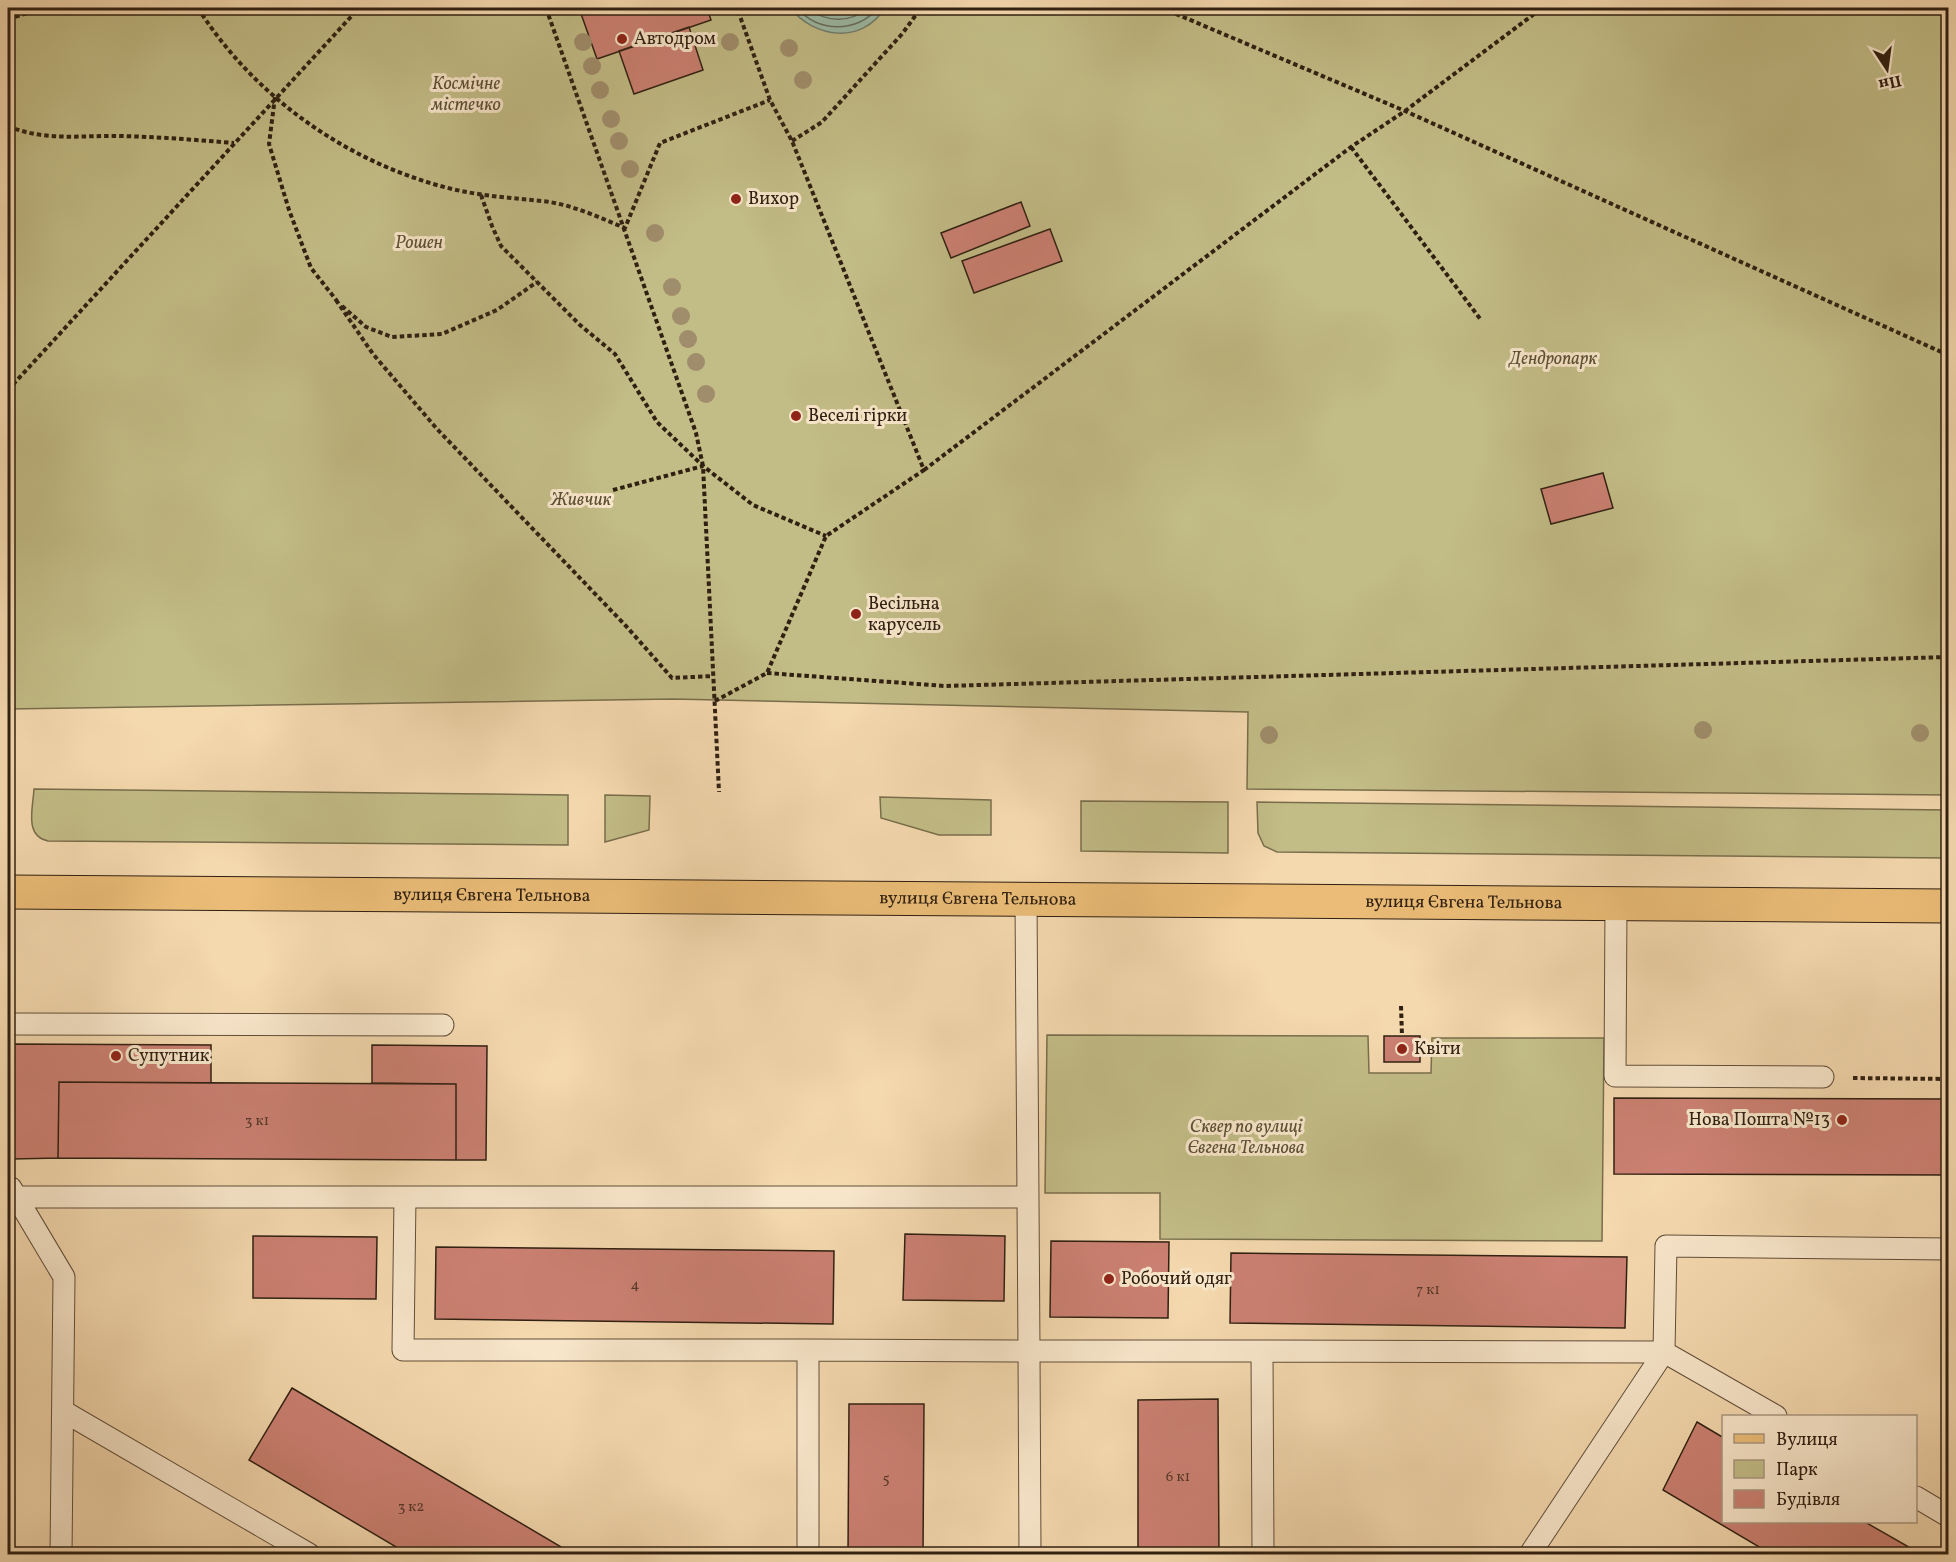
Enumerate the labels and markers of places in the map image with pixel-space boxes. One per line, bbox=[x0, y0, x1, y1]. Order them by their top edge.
place label: Автодром bbox=[634, 27, 716, 52]
marker: Автодром bbox=[615, 32, 629, 46]
place label: Вихор bbox=[748, 187, 799, 212]
marker: Вихор bbox=[729, 192, 743, 206]
place label: Веселі гірки bbox=[808, 404, 907, 429]
marker: Веселі гірки bbox=[789, 409, 803, 423]
place label: Весільна карусель bbox=[868, 592, 941, 638]
marker: Весільна карусель bbox=[849, 607, 863, 621]
place label: Квіти bbox=[1414, 1037, 1461, 1062]
marker: Квіти bbox=[1395, 1042, 1409, 1056]
place label: Супутник bbox=[128, 1044, 210, 1069]
marker: Супутник bbox=[109, 1049, 123, 1063]
place label: Нова Пошта №13 bbox=[1689, 1108, 1830, 1133]
marker: Нова Пошта №13 bbox=[1835, 1113, 1849, 1127]
place label: Робочий одяг bbox=[1121, 1267, 1232, 1292]
marker: Робочий одяг bbox=[1102, 1272, 1116, 1286]

